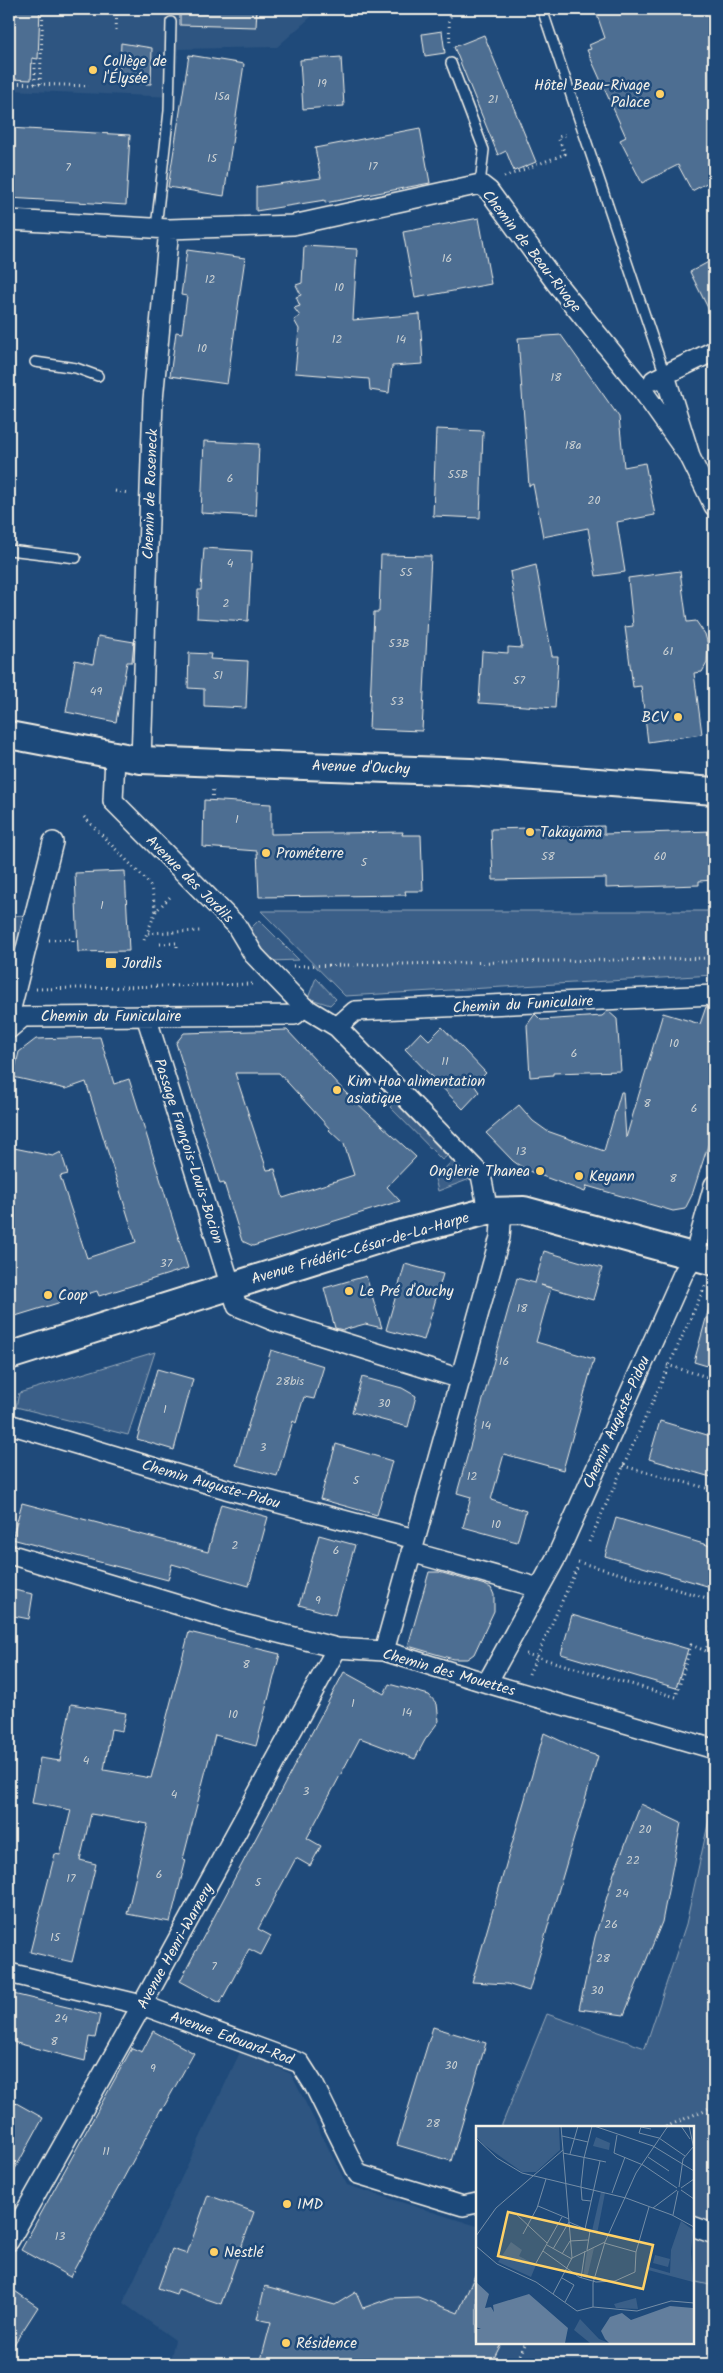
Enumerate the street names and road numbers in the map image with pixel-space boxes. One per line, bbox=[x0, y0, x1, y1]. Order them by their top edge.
street label: Chemin de Beau-Rivage bbox=[475, 185, 587, 319]
street label: Chemin de Roseneck bbox=[137, 427, 165, 560]
street label: Avenue d'Ouchy bbox=[312, 754, 411, 782]
street label: Avenue des Jordils bbox=[140, 830, 239, 930]
street label: Chemin du Funiculaire bbox=[452, 989, 594, 1021]
street label: Chemin du Funiculaire bbox=[41, 1005, 182, 1029]
street label: Passage François-Louis-Bocion bbox=[147, 1056, 229, 1247]
street label: Avenue Frédéric-César-de-La-Harpe bbox=[248, 1206, 472, 1292]
street label: Chemin Auguste-Pidou bbox=[577, 1352, 657, 1493]
street label: Chemin Auguste-Pidou bbox=[139, 1454, 283, 1516]
street label: Chemin des Mouettes bbox=[379, 1643, 519, 1704]
street label: Avenue Henri-Warnery bbox=[131, 1878, 221, 2014]
street label: Avenue Edouard-Rod bbox=[167, 2005, 297, 2073]

